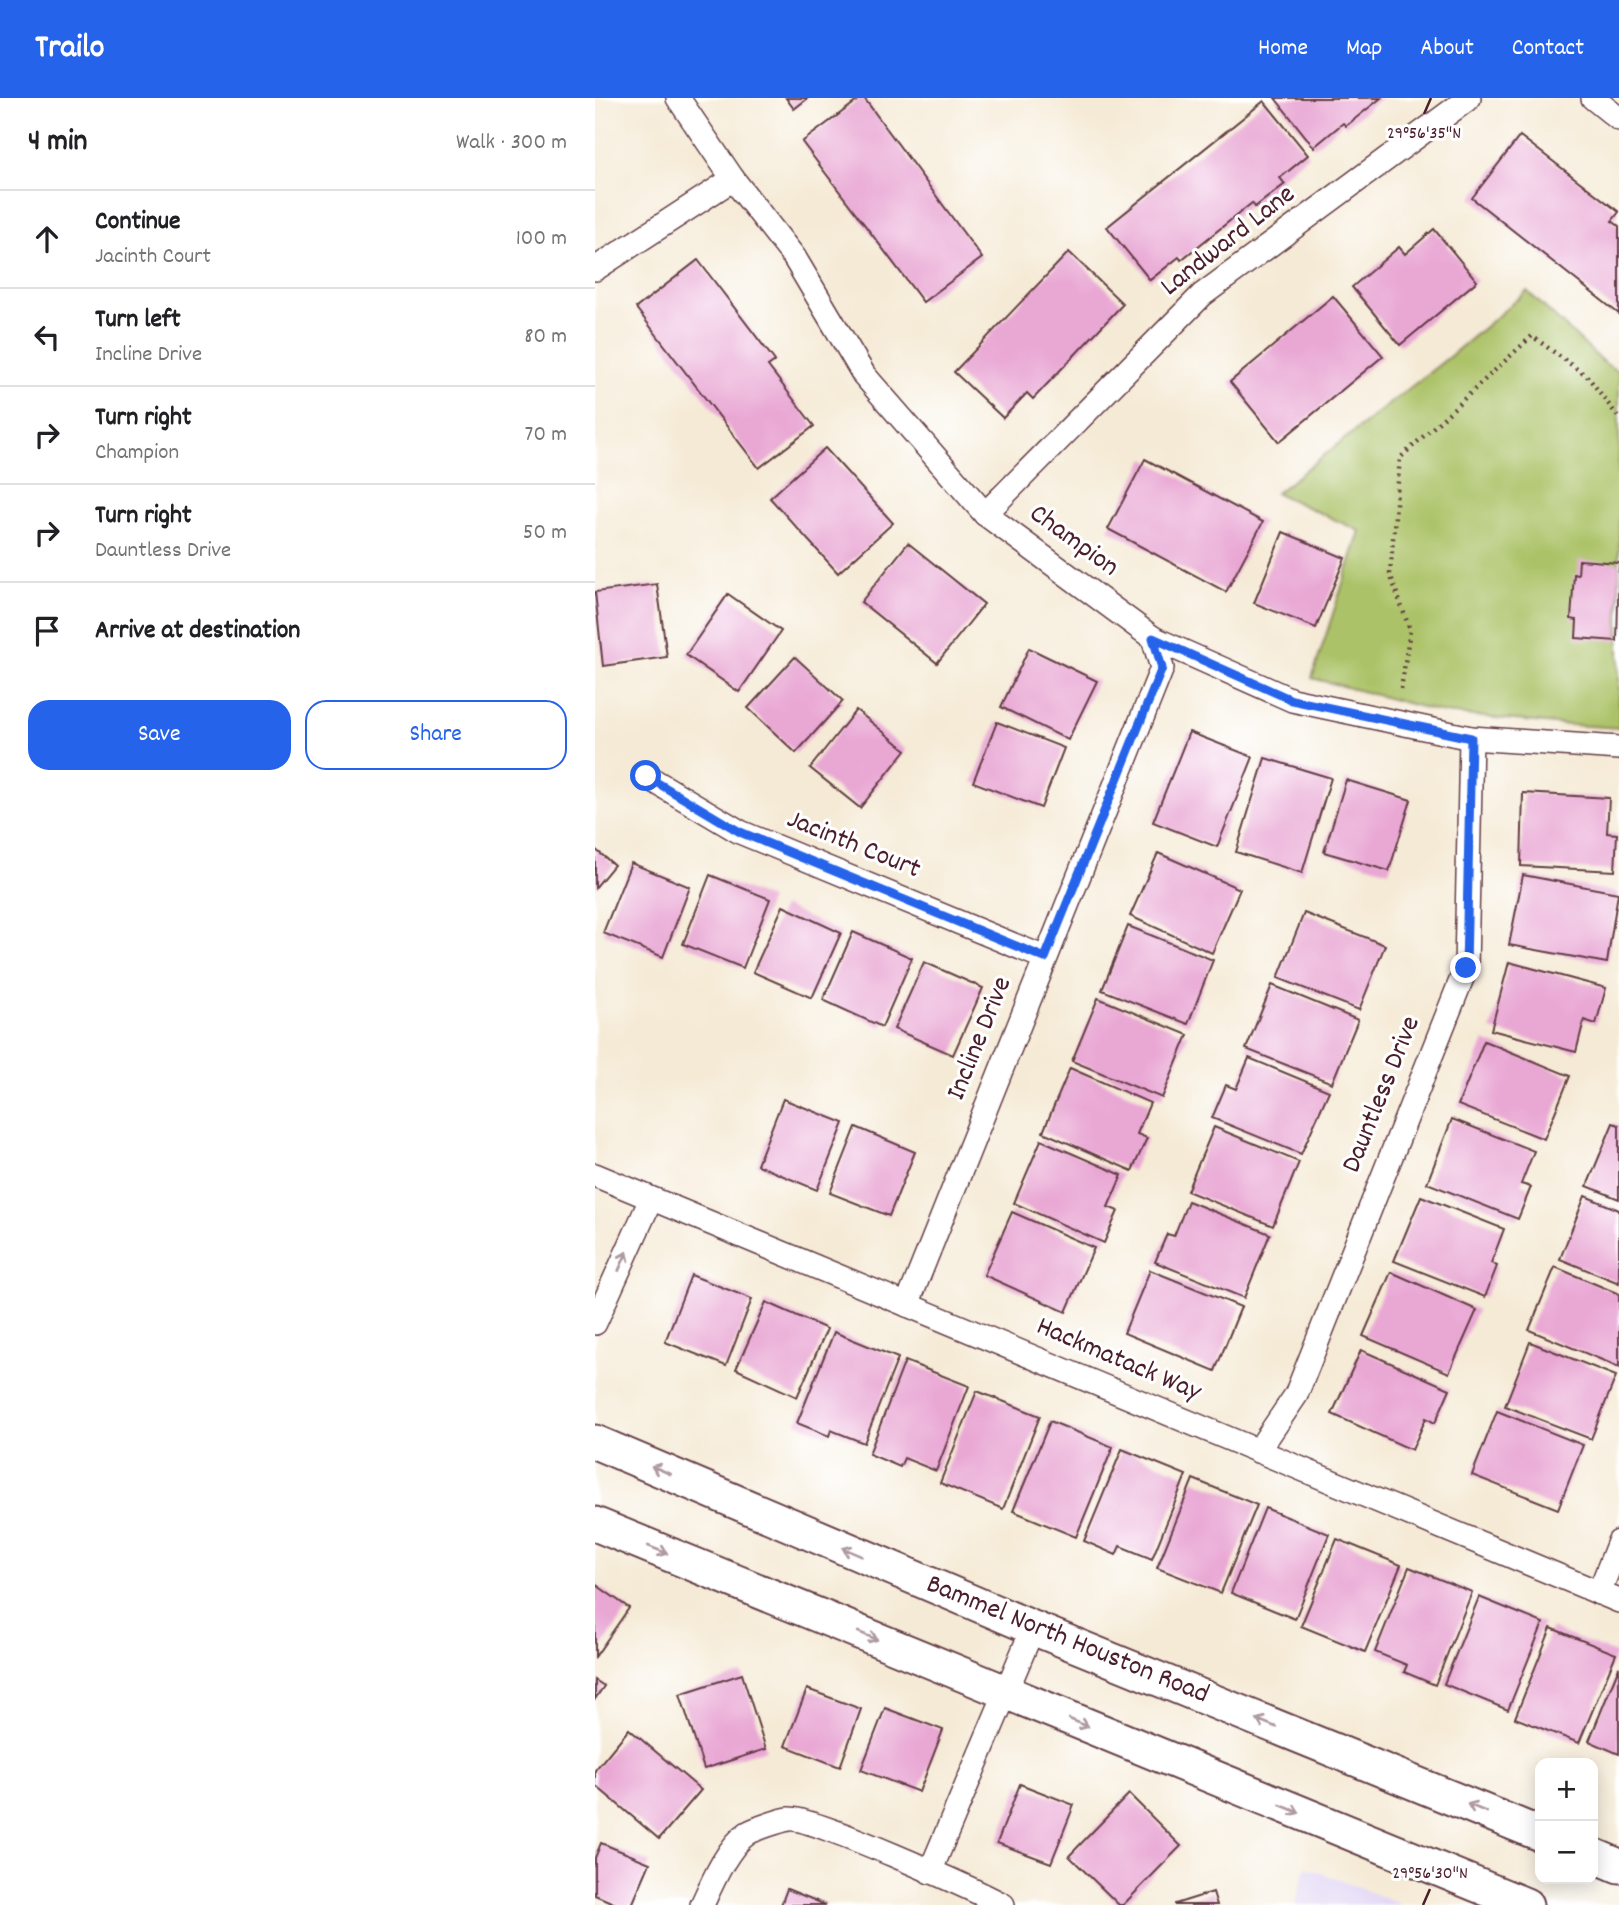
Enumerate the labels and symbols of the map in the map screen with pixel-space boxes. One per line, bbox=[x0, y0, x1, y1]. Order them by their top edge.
text: 29°56'35"N bbox=[1387, 122, 1461, 147]
street label: Landward Lane bbox=[1153, 176, 1305, 308]
street label: Champion bbox=[1020, 496, 1126, 588]
route start bbox=[630, 760, 661, 791]
street label: Jacinth Court bbox=[780, 801, 926, 891]
route end bbox=[1450, 952, 1481, 983]
street label: Incline Drive bbox=[938, 971, 1024, 1107]
street label: Dauntless Drive bbox=[1333, 1011, 1433, 1179]
one-way arrow bbox=[617, 1251, 630, 1272]
street label: Hackmatack Way bbox=[1029, 1308, 1207, 1414]
one-way arrow bbox=[651, 1463, 672, 1476]
one-way arrow bbox=[647, 1544, 668, 1557]
one-way arrow bbox=[842, 1544, 864, 1557]
street label: Bammel North Houston Road bbox=[920, 1566, 1214, 1716]
one-way arrow bbox=[857, 1631, 879, 1644]
one-way arrow bbox=[1256, 1715, 1278, 1728]
one-way arrow bbox=[1068, 1717, 1089, 1730]
one-way arrow bbox=[1467, 1801, 1488, 1814]
one-way arrow bbox=[1278, 1803, 1300, 1816]
text: 29°56'30"N bbox=[1392, 1862, 1468, 1887]

